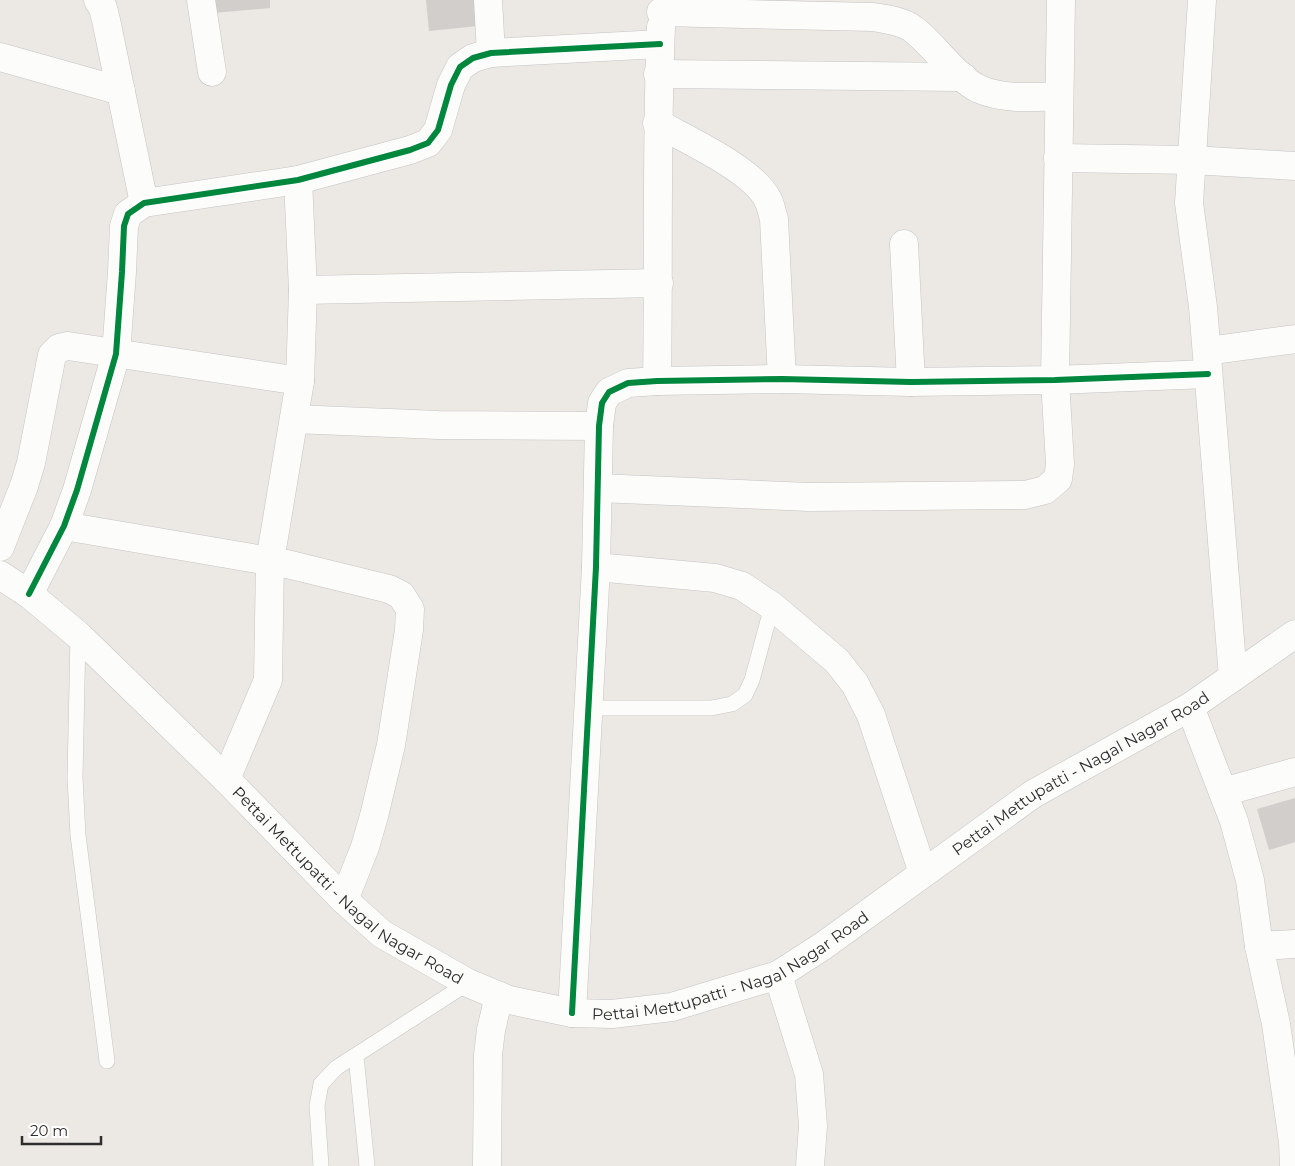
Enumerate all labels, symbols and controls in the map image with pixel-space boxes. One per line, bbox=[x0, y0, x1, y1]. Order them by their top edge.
street label: Pettai Mettupatti - Nagal Nagar Road bbox=[948, 688, 1213, 860]
street label: Pettai Mettupatti - Nagal Nagar Road bbox=[228, 782, 467, 988]
street label: Pettai Mettupatti - Nagal Nagar Road bbox=[592, 907, 872, 1024]
scale bar bbox=[22, 1114, 101, 1146]
text: 20 m bbox=[30, 1121, 68, 1140]

